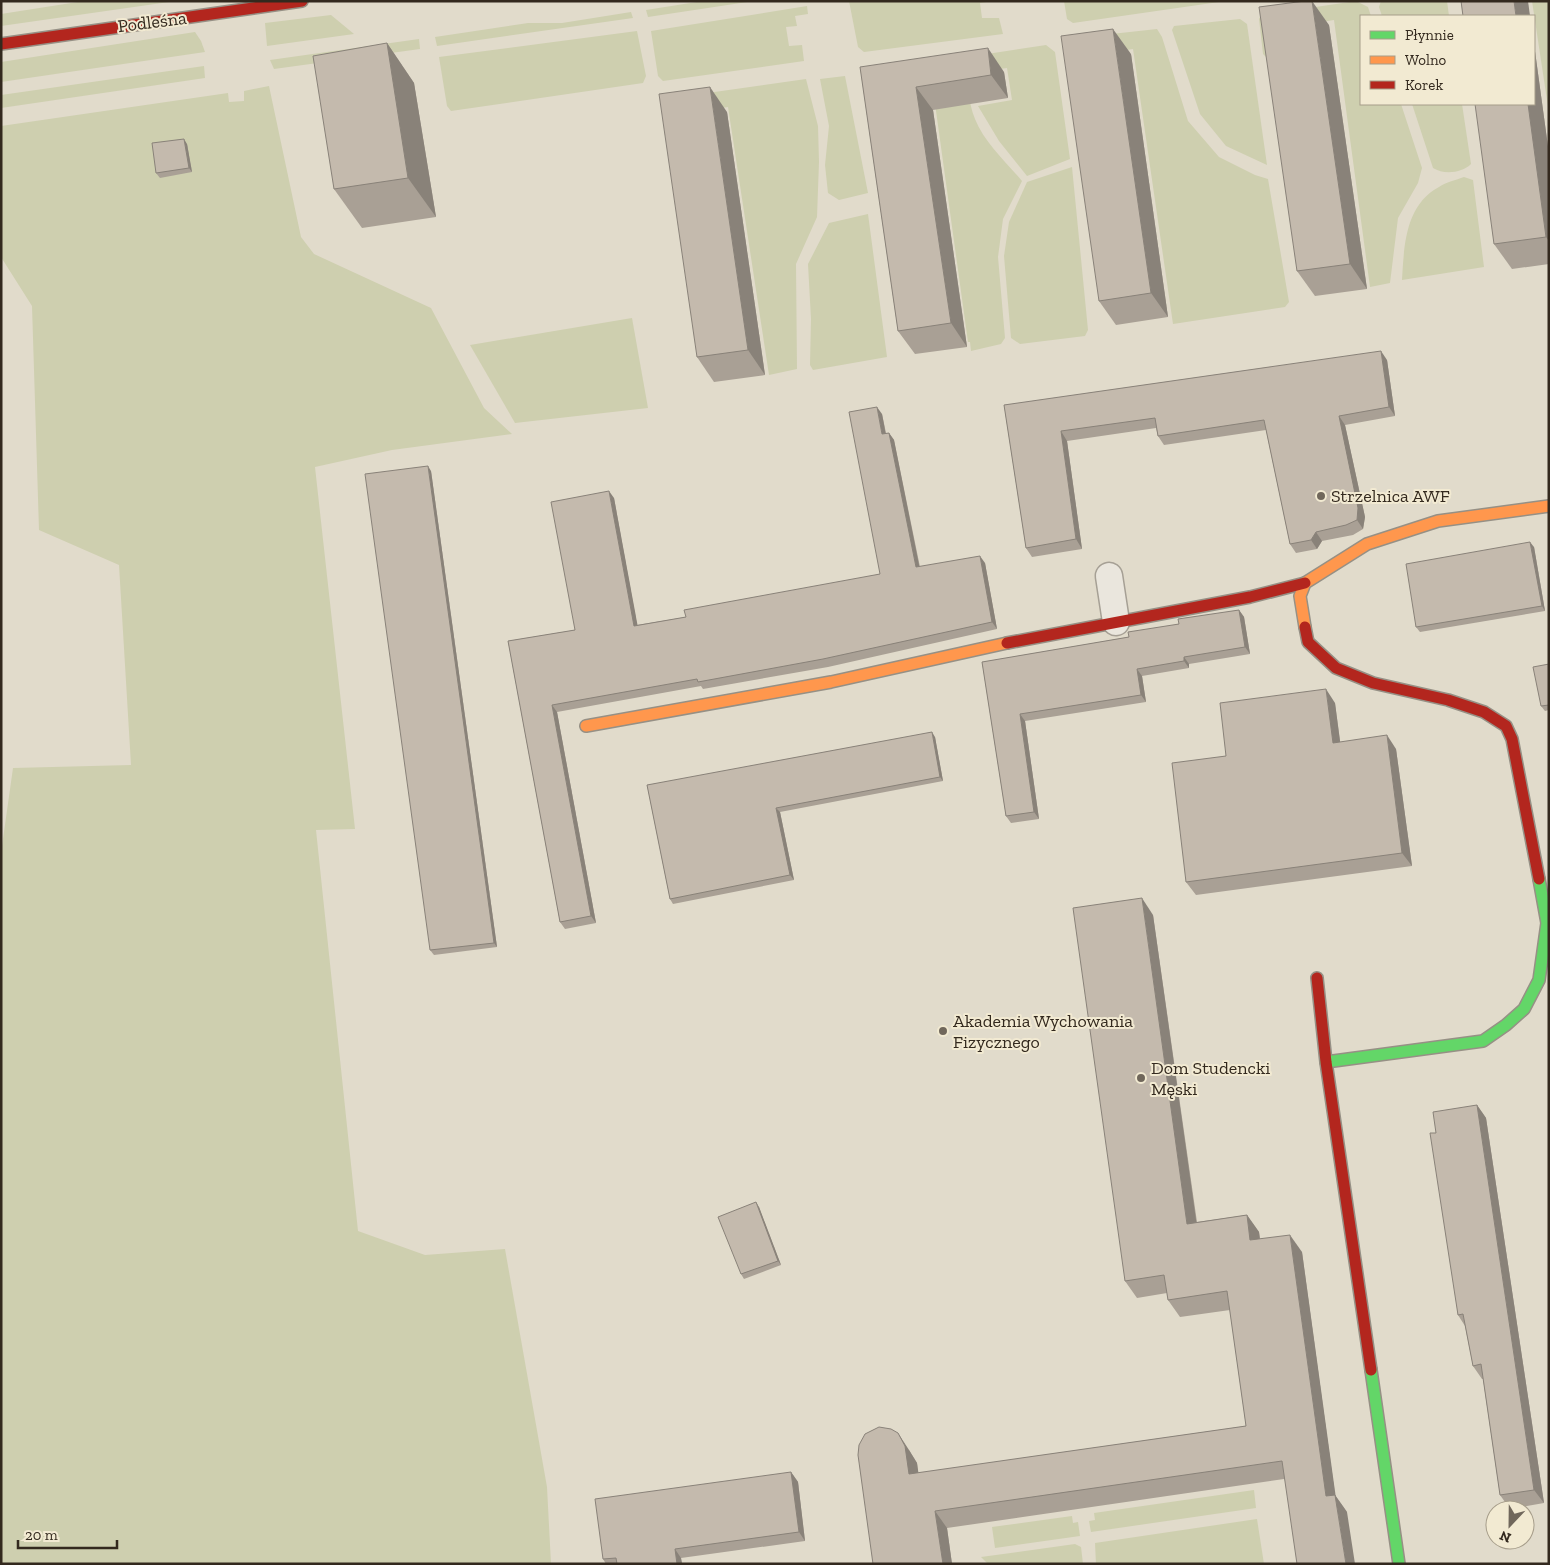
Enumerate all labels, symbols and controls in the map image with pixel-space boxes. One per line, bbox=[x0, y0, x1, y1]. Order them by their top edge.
street label: Podleśna bbox=[116, 7, 188, 37]
legend bbox=[1360, 15, 1535, 105]
text: Płynnie bbox=[1405, 26, 1454, 44]
text: Wolno bbox=[1405, 51, 1447, 69]
text: Korek bbox=[1405, 76, 1443, 94]
place label: Strzelnica AWF bbox=[1331, 485, 1450, 507]
marker: Strzelnica AWF bbox=[1315, 490, 1327, 502]
place label: Akademia Wychowania Fizycznego bbox=[953, 1010, 1133, 1053]
marker: Akademia Wychowania Fizycznego bbox=[937, 1025, 949, 1037]
place label: Dom Studencki Męski bbox=[1151, 1057, 1270, 1100]
marker: Dom Studencki Męski bbox=[1135, 1072, 1147, 1084]
north arrow bbox=[1485, 1500, 1535, 1550]
scale bar bbox=[18, 1518, 116, 1550]
text: 20 m bbox=[25, 1526, 58, 1544]
text: N bbox=[1497, 1527, 1513, 1546]

